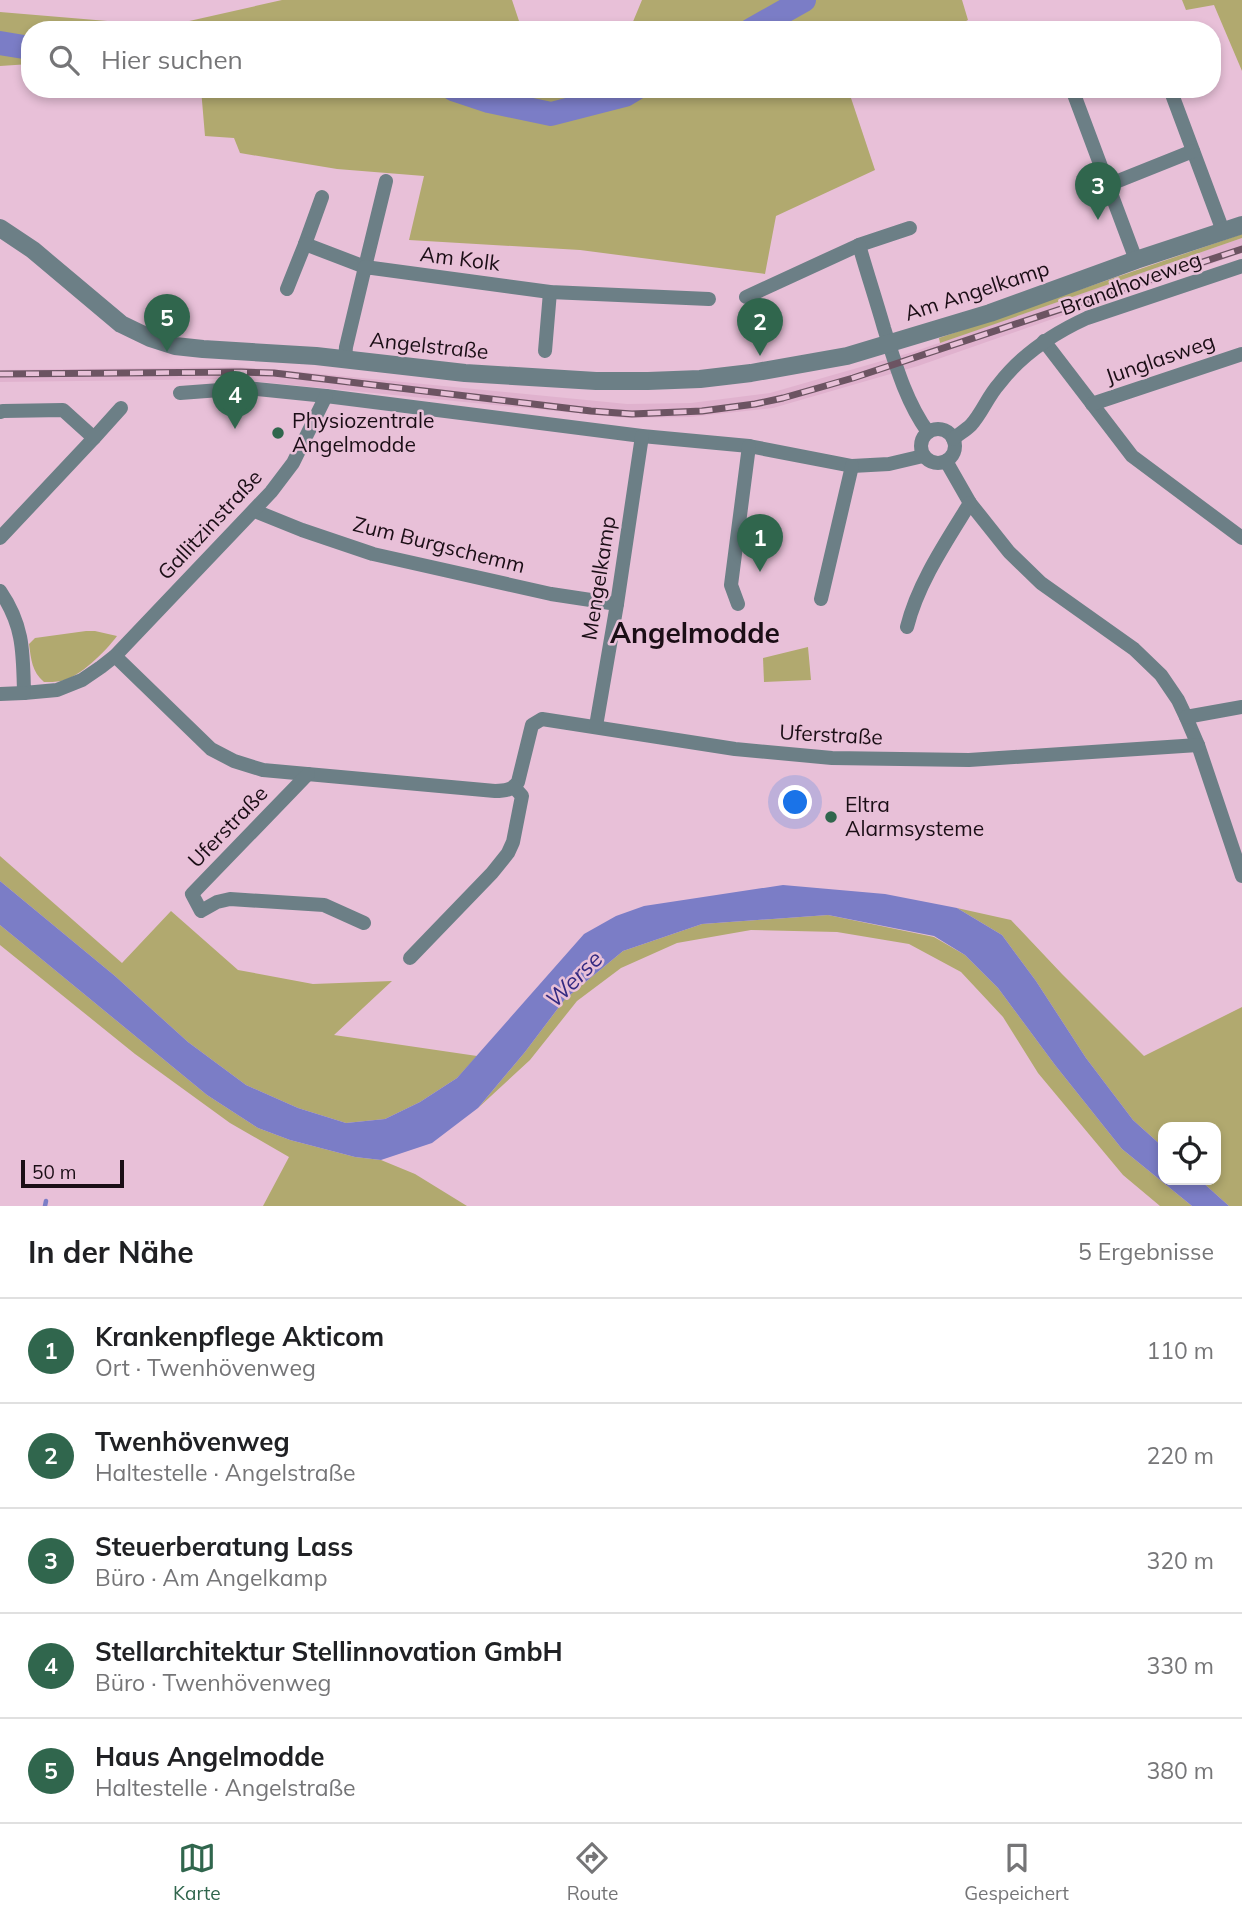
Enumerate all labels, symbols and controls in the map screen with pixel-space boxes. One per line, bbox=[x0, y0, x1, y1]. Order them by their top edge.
search box bbox=[21, 21, 1221, 98]
icon: search bbox=[45, 41, 83, 79]
text: Hier suchen bbox=[101, 43, 243, 76]
pin: 3 bbox=[1075, 162, 1121, 220]
street label: Am Kolk bbox=[419, 240, 502, 276]
street label: Brandhoveweg bbox=[1057, 246, 1205, 321]
street label: Am Angelkamp bbox=[901, 254, 1052, 326]
pin: 5 bbox=[144, 294, 190, 352]
pin: 2 bbox=[737, 298, 783, 356]
street label: Angelstraße bbox=[368, 326, 490, 364]
street label: Junglasweg bbox=[1102, 327, 1218, 389]
pin: 4 bbox=[212, 371, 258, 429]
place label: Physiozentrale Angelmodde bbox=[292, 407, 434, 457]
marker: Physiozentrale Angelmodde bbox=[270, 425, 286, 441]
street label: Gallitzinstraße bbox=[152, 464, 267, 585]
street label: Zum Burgschemm bbox=[351, 510, 528, 578]
street label: Mengelkamp bbox=[575, 514, 621, 642]
pin: 1 bbox=[737, 514, 783, 572]
district label: Angelmodde bbox=[610, 615, 780, 650]
street label: Uferstraße bbox=[779, 718, 883, 750]
street label: Uferstraße bbox=[182, 780, 273, 873]
your location bbox=[778, 785, 812, 819]
place label: Eltra Alarmsysteme bbox=[845, 791, 984, 841]
marker: Eltra Alarmsysteme bbox=[823, 809, 839, 825]
water label: Werse bbox=[539, 944, 608, 1013]
map controls bbox=[1158, 1122, 1221, 1185]
button: locate bbox=[1158, 1122, 1221, 1185]
scale bar bbox=[21, 1157, 124, 1189]
text: 50 m bbox=[32, 1160, 76, 1184]
text: In der Nähe bbox=[28, 1233, 194, 1271]
text: 5 Ergebnisse bbox=[1078, 1237, 1214, 1266]
text: Krankenpflege Akticom bbox=[95, 1320, 384, 1353]
text: 1 bbox=[44, 1336, 58, 1365]
text: 110 m bbox=[1146, 1336, 1214, 1365]
text: Ort · Twenhövenweg bbox=[95, 1353, 316, 1382]
text: Twenhövenweg bbox=[95, 1425, 290, 1458]
text: 2 bbox=[44, 1441, 58, 1470]
text: 220 m bbox=[1146, 1441, 1214, 1470]
text: Haltestelle · Angelstraße bbox=[95, 1458, 356, 1487]
text: Steuerberatung Lass bbox=[95, 1530, 353, 1563]
text: 3 bbox=[44, 1546, 58, 1575]
text: 320 m bbox=[1146, 1546, 1214, 1575]
text: Büro · Am Angelkamp bbox=[95, 1563, 327, 1592]
text: Stellarchitektur Stellinnovation GmbH bbox=[95, 1635, 563, 1668]
text: 4 bbox=[44, 1651, 58, 1680]
text: 330 m bbox=[1146, 1651, 1214, 1680]
text: Büro · Twenhövenweg bbox=[95, 1668, 331, 1697]
text: Haus Angelmodde bbox=[95, 1740, 325, 1773]
text: 5 bbox=[44, 1756, 58, 1785]
text: 380 m bbox=[1146, 1756, 1214, 1785]
text: Haltestelle · Angelstraße bbox=[95, 1773, 356, 1802]
tab: Karte bbox=[173, 1839, 221, 1905]
tab: Route bbox=[567, 1839, 618, 1905]
tab: Gespeichert bbox=[964, 1839, 1069, 1905]

